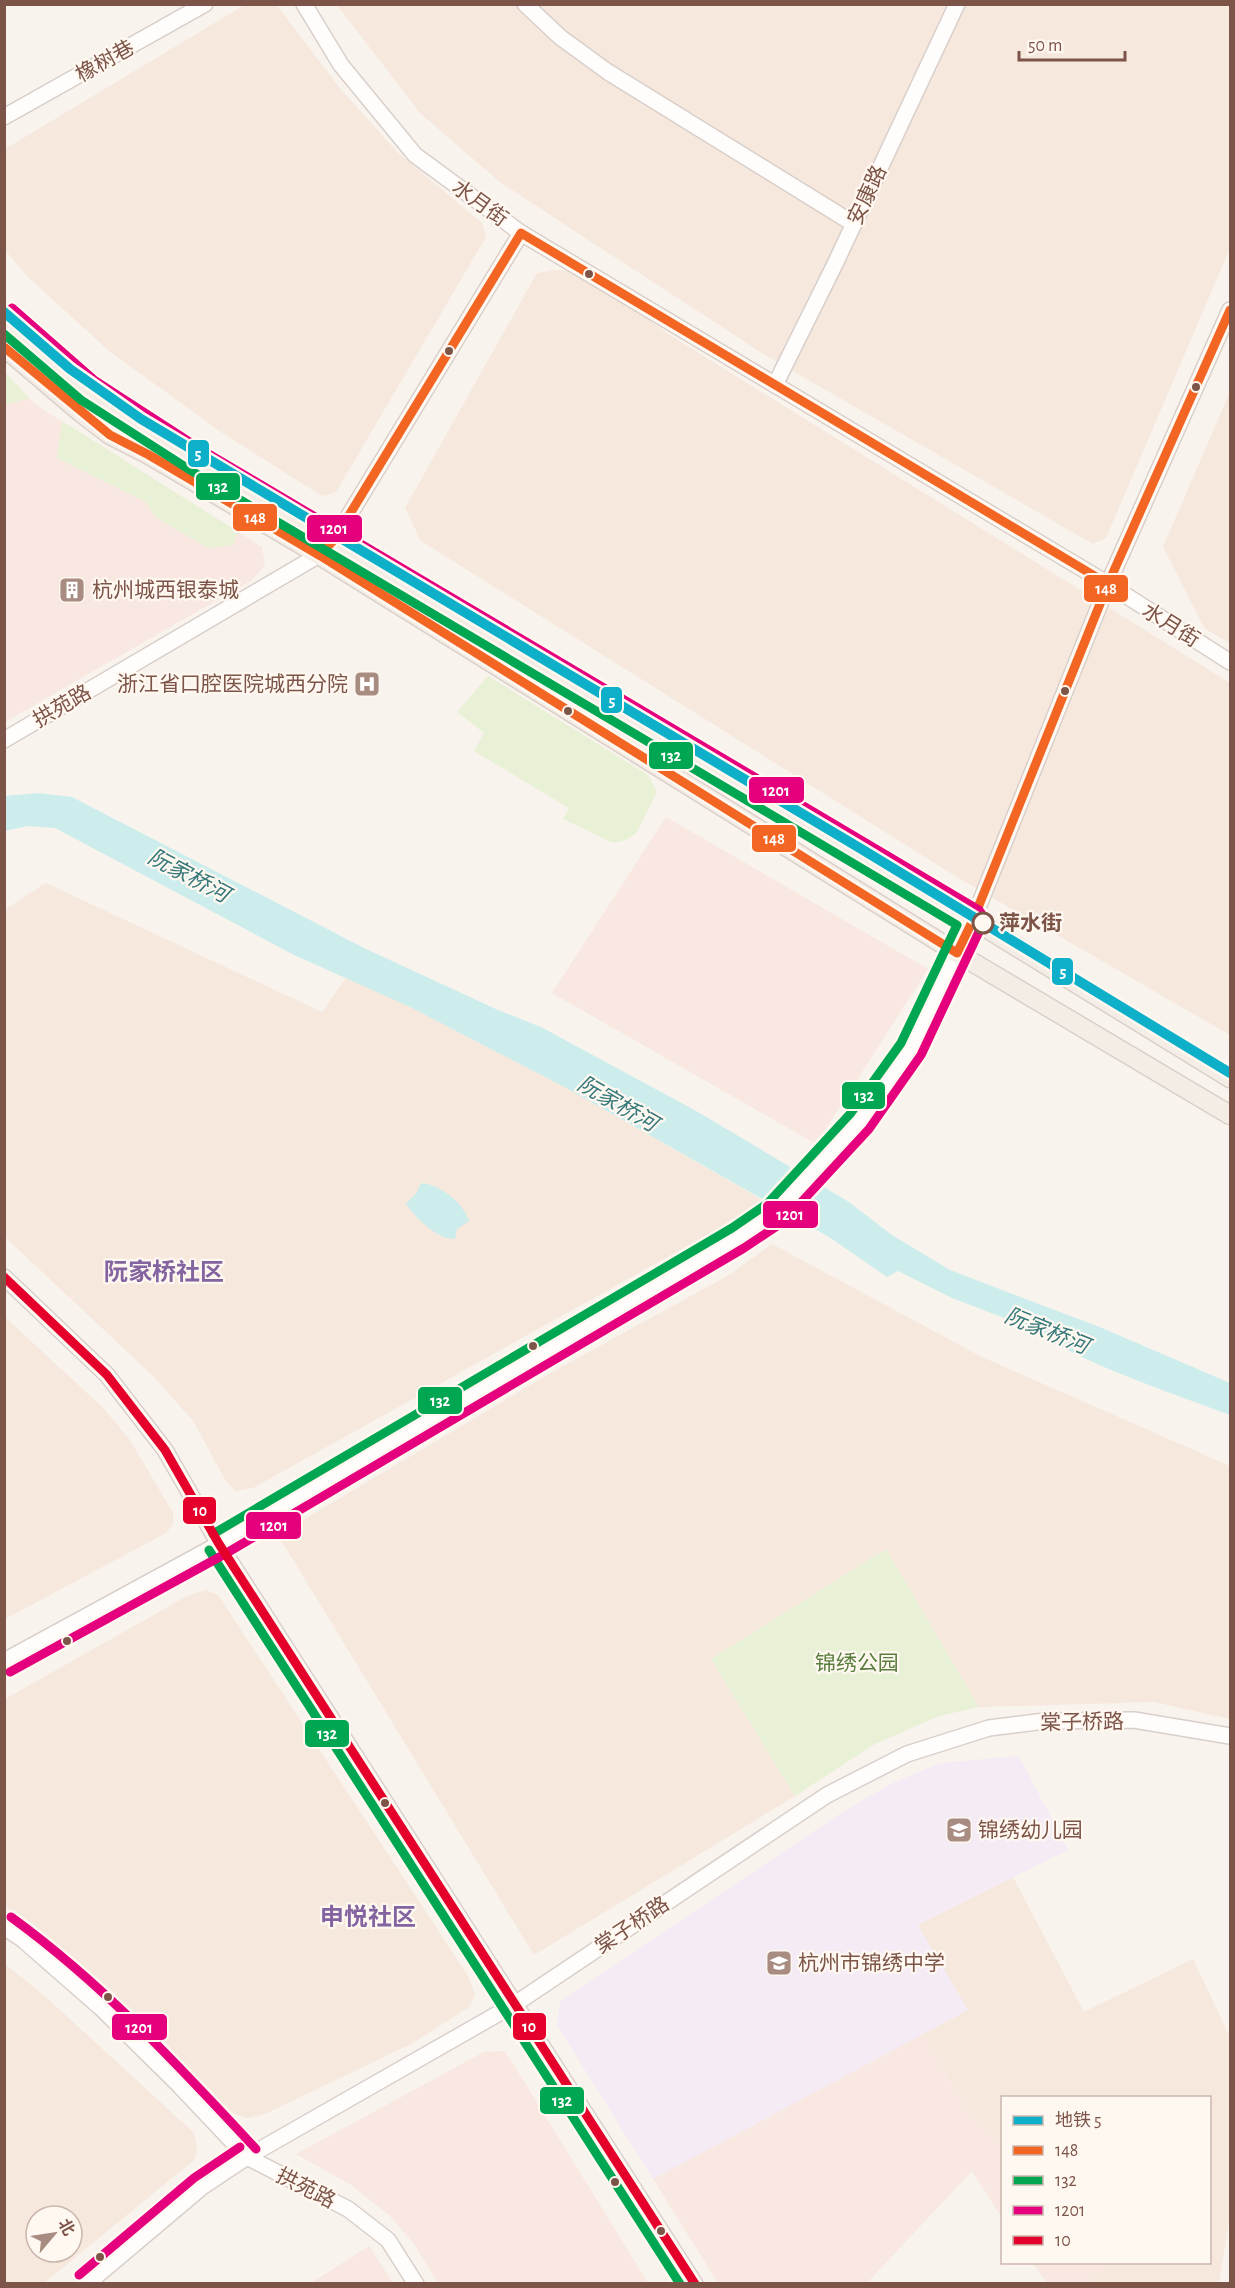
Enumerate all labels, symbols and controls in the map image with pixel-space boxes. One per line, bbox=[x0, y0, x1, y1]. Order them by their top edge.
scale bar bbox=[1019, 24, 1126, 62]
street label: 橡树巷 bbox=[72, 36, 138, 86]
text: 50 m bbox=[1028, 37, 1062, 55]
street label: 安康路 bbox=[844, 162, 890, 228]
street label: 水月街 bbox=[448, 176, 512, 230]
unlabelled marker bbox=[583, 268, 595, 280]
unlabelled marker bbox=[443, 345, 455, 357]
unlabelled marker bbox=[1190, 381, 1202, 393]
line badge: 5 bbox=[187, 439, 210, 468]
text: 5 bbox=[195, 446, 202, 462]
line badge: 132 bbox=[195, 472, 241, 501]
text: 132 bbox=[208, 479, 229, 495]
line badge: 148 bbox=[232, 503, 278, 532]
text: 148 bbox=[244, 510, 266, 526]
line badge: 1201 bbox=[306, 514, 363, 543]
text: 1201 bbox=[320, 521, 348, 537]
line badge: 148 bbox=[1083, 574, 1129, 603]
building icon: 杭州城西银泰城 bbox=[57, 575, 87, 605]
place label: 杭州城西银泰城 bbox=[92, 579, 239, 601]
text: 148 bbox=[1095, 581, 1117, 597]
street label: 水月街 bbox=[1138, 599, 1204, 651]
hospital icon: 浙江省口腔医院城西分院 bbox=[352, 669, 382, 699]
place label: 浙江省口腔医院城西分院 bbox=[117, 673, 348, 695]
street label: 拱苑路 bbox=[29, 681, 95, 731]
unlabelled marker bbox=[1059, 685, 1071, 697]
line badge: 5 bbox=[600, 686, 623, 714]
text: 5 bbox=[609, 693, 616, 709]
unlabelled marker bbox=[562, 705, 574, 717]
line badge: 132 bbox=[648, 741, 694, 770]
text: 132 bbox=[661, 748, 682, 764]
line badge: 1201 bbox=[748, 776, 805, 804]
text: 1201 bbox=[762, 783, 790, 799]
line badge: 148 bbox=[751, 824, 797, 853]
text: 148 bbox=[763, 831, 785, 847]
water label: 阮家桥河 bbox=[145, 845, 237, 908]
marker: 萍水街 bbox=[972, 912, 994, 934]
place label: 萍水街 bbox=[999, 912, 1062, 934]
line badge: 5 bbox=[1051, 957, 1074, 986]
text: 5 bbox=[1060, 964, 1067, 980]
water label: 阮家桥河 bbox=[574, 1071, 665, 1137]
line badge: 132 bbox=[841, 1081, 886, 1110]
text: 132 bbox=[854, 1088, 875, 1104]
line badge: 1201 bbox=[762, 1200, 819, 1229]
text: 1201 bbox=[776, 1207, 804, 1223]
district label: 阮家桥社区 bbox=[104, 1259, 224, 1285]
water label: 阮家桥河 bbox=[1002, 1303, 1096, 1359]
unlabelled marker bbox=[527, 1340, 539, 1352]
line badge: 132 bbox=[417, 1386, 463, 1415]
text: 132 bbox=[430, 1393, 451, 1409]
line badge: 10 bbox=[182, 1496, 217, 1525]
text: 10 bbox=[193, 1503, 207, 1519]
line badge: 1201 bbox=[245, 1511, 302, 1540]
text: 1201 bbox=[260, 1518, 288, 1534]
unlabelled marker bbox=[61, 1635, 73, 1647]
park label: 锦绣公园 bbox=[815, 1652, 899, 1674]
street label: 棠子桥路 bbox=[1040, 1710, 1124, 1734]
line badge: 132 bbox=[304, 1719, 350, 1748]
text: 132 bbox=[317, 1726, 338, 1742]
unlabelled marker bbox=[379, 1797, 391, 1809]
school or university icon: 锦绣幼儿园 bbox=[944, 1815, 974, 1845]
place label: 锦绣幼儿园 bbox=[978, 1819, 1083, 1841]
street label: 棠子桥路 bbox=[591, 1892, 673, 1958]
district label: 申悦社区 bbox=[320, 1904, 416, 1930]
school or university icon: 杭州市锦绣中学 bbox=[764, 1948, 794, 1978]
place label: 杭州市锦绣中学 bbox=[798, 1952, 945, 1974]
unlabelled marker bbox=[102, 1991, 114, 2003]
line badge: 10 bbox=[512, 2012, 547, 2041]
line badge: 1201 bbox=[111, 2013, 168, 2041]
text: 10 bbox=[522, 2019, 536, 2035]
text: 1201 bbox=[125, 2020, 153, 2036]
line badge: 132 bbox=[539, 2086, 585, 2115]
text: 132 bbox=[552, 2093, 573, 2109]
legend bbox=[1001, 2096, 1211, 2264]
text: 地铁 5 bbox=[1055, 2110, 1102, 2130]
text: 148 bbox=[1055, 2142, 1078, 2160]
street label: 拱苑路 bbox=[273, 2164, 339, 2212]
text: 132 bbox=[1055, 2172, 1077, 2190]
unlabelled marker bbox=[609, 2176, 621, 2188]
text: 1201 bbox=[1055, 2202, 1085, 2220]
north arrow bbox=[24, 2204, 84, 2264]
text: 北 bbox=[55, 2216, 78, 2238]
unlabelled marker bbox=[655, 2225, 667, 2237]
text: 10 bbox=[1055, 2232, 1071, 2250]
unlabelled marker bbox=[94, 2251, 106, 2263]

